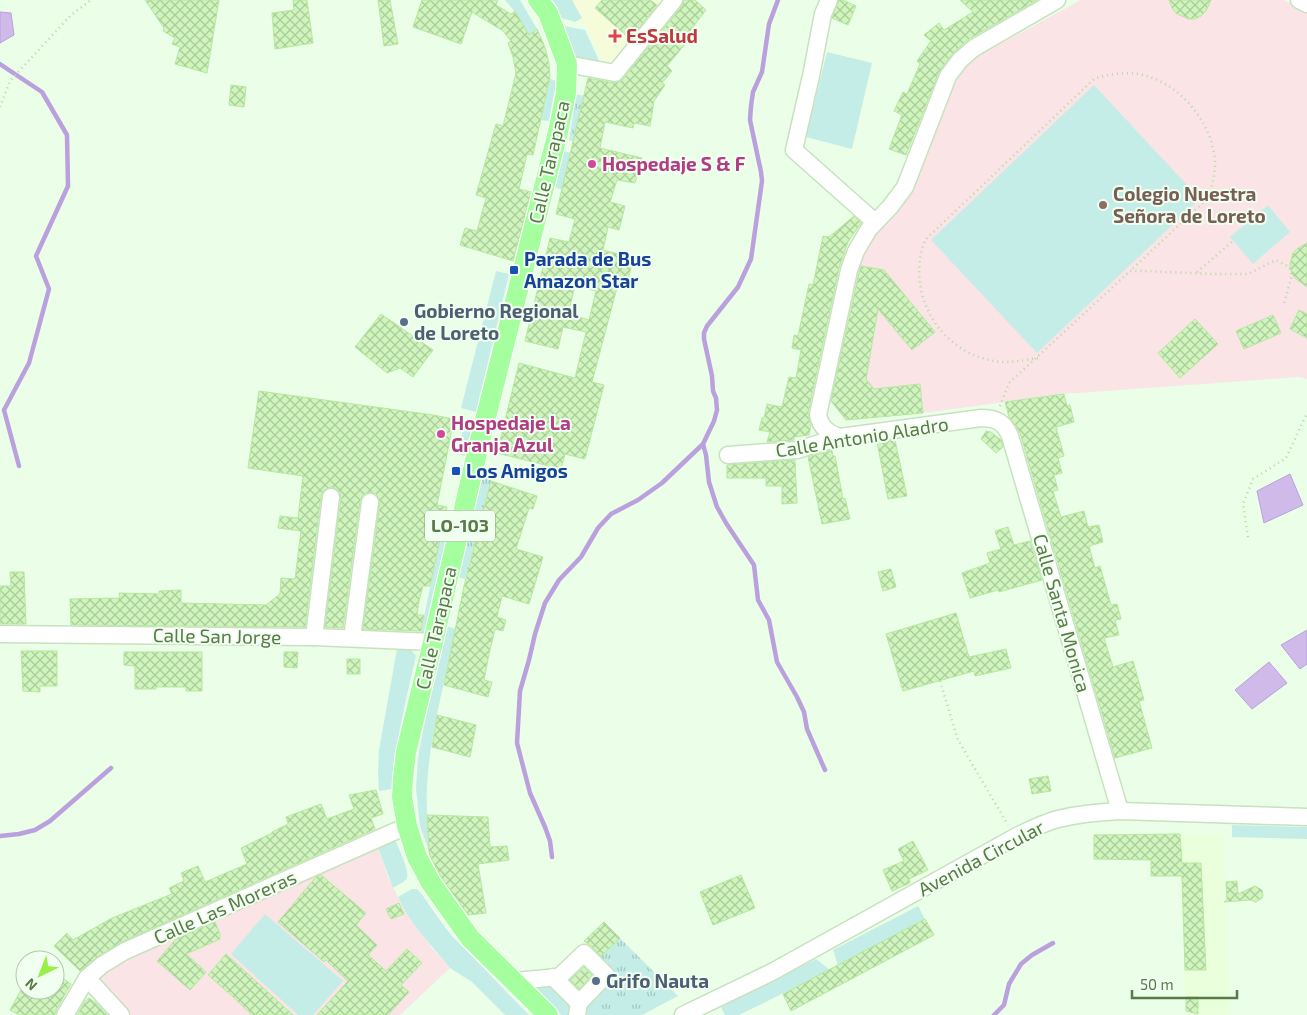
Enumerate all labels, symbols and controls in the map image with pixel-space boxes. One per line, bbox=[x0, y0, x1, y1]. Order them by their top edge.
place label: EsSalud bbox=[626, 24, 698, 47]
marker: EsSalud bbox=[608, 29, 622, 43]
street label: Calle Tarapaca bbox=[523, 98, 574, 226]
place label: Hospedaje S & F bbox=[602, 152, 746, 175]
marker: Hospedaje S & F bbox=[586, 158, 598, 170]
place label: Colegio Nuestra Señora de Loreto bbox=[1113, 182, 1266, 227]
marker: Colegio Nuestra Señora de Loreto bbox=[1097, 199, 1109, 211]
place label: Parada de Bus Amazon Star bbox=[524, 247, 651, 292]
marker: Parada de Bus Amazon Star bbox=[508, 264, 520, 276]
place label: Gobierno Regional de Loreto bbox=[414, 299, 579, 344]
marker: Gobierno Regional de Loreto bbox=[398, 316, 410, 328]
place label: Hospedaje La Granja Azul bbox=[451, 411, 571, 456]
street label: Calle Antonio Aladro bbox=[774, 411, 950, 462]
marker: Hospedaje La Granja Azul bbox=[435, 428, 447, 440]
place label: Los Amigos bbox=[466, 459, 568, 482]
marker: Los Amigos bbox=[450, 465, 462, 477]
road number: LO-103 bbox=[425, 511, 495, 542]
street label: Calle Santa Monica bbox=[1029, 531, 1096, 695]
street label: Calle Tarapaca bbox=[410, 564, 461, 692]
street label: Calle San Jorge bbox=[153, 623, 281, 648]
street label: Avenida Circular bbox=[914, 814, 1048, 900]
street label: Calle Las Moreras bbox=[150, 865, 300, 948]
north arrow bbox=[15, 950, 65, 1000]
scale bar bbox=[1132, 968, 1237, 1000]
place label: Grifo Nauta bbox=[606, 969, 709, 992]
text: N bbox=[21, 975, 40, 995]
marker: Grifo Nauta bbox=[590, 975, 602, 987]
text: 50 m bbox=[1140, 975, 1174, 993]

